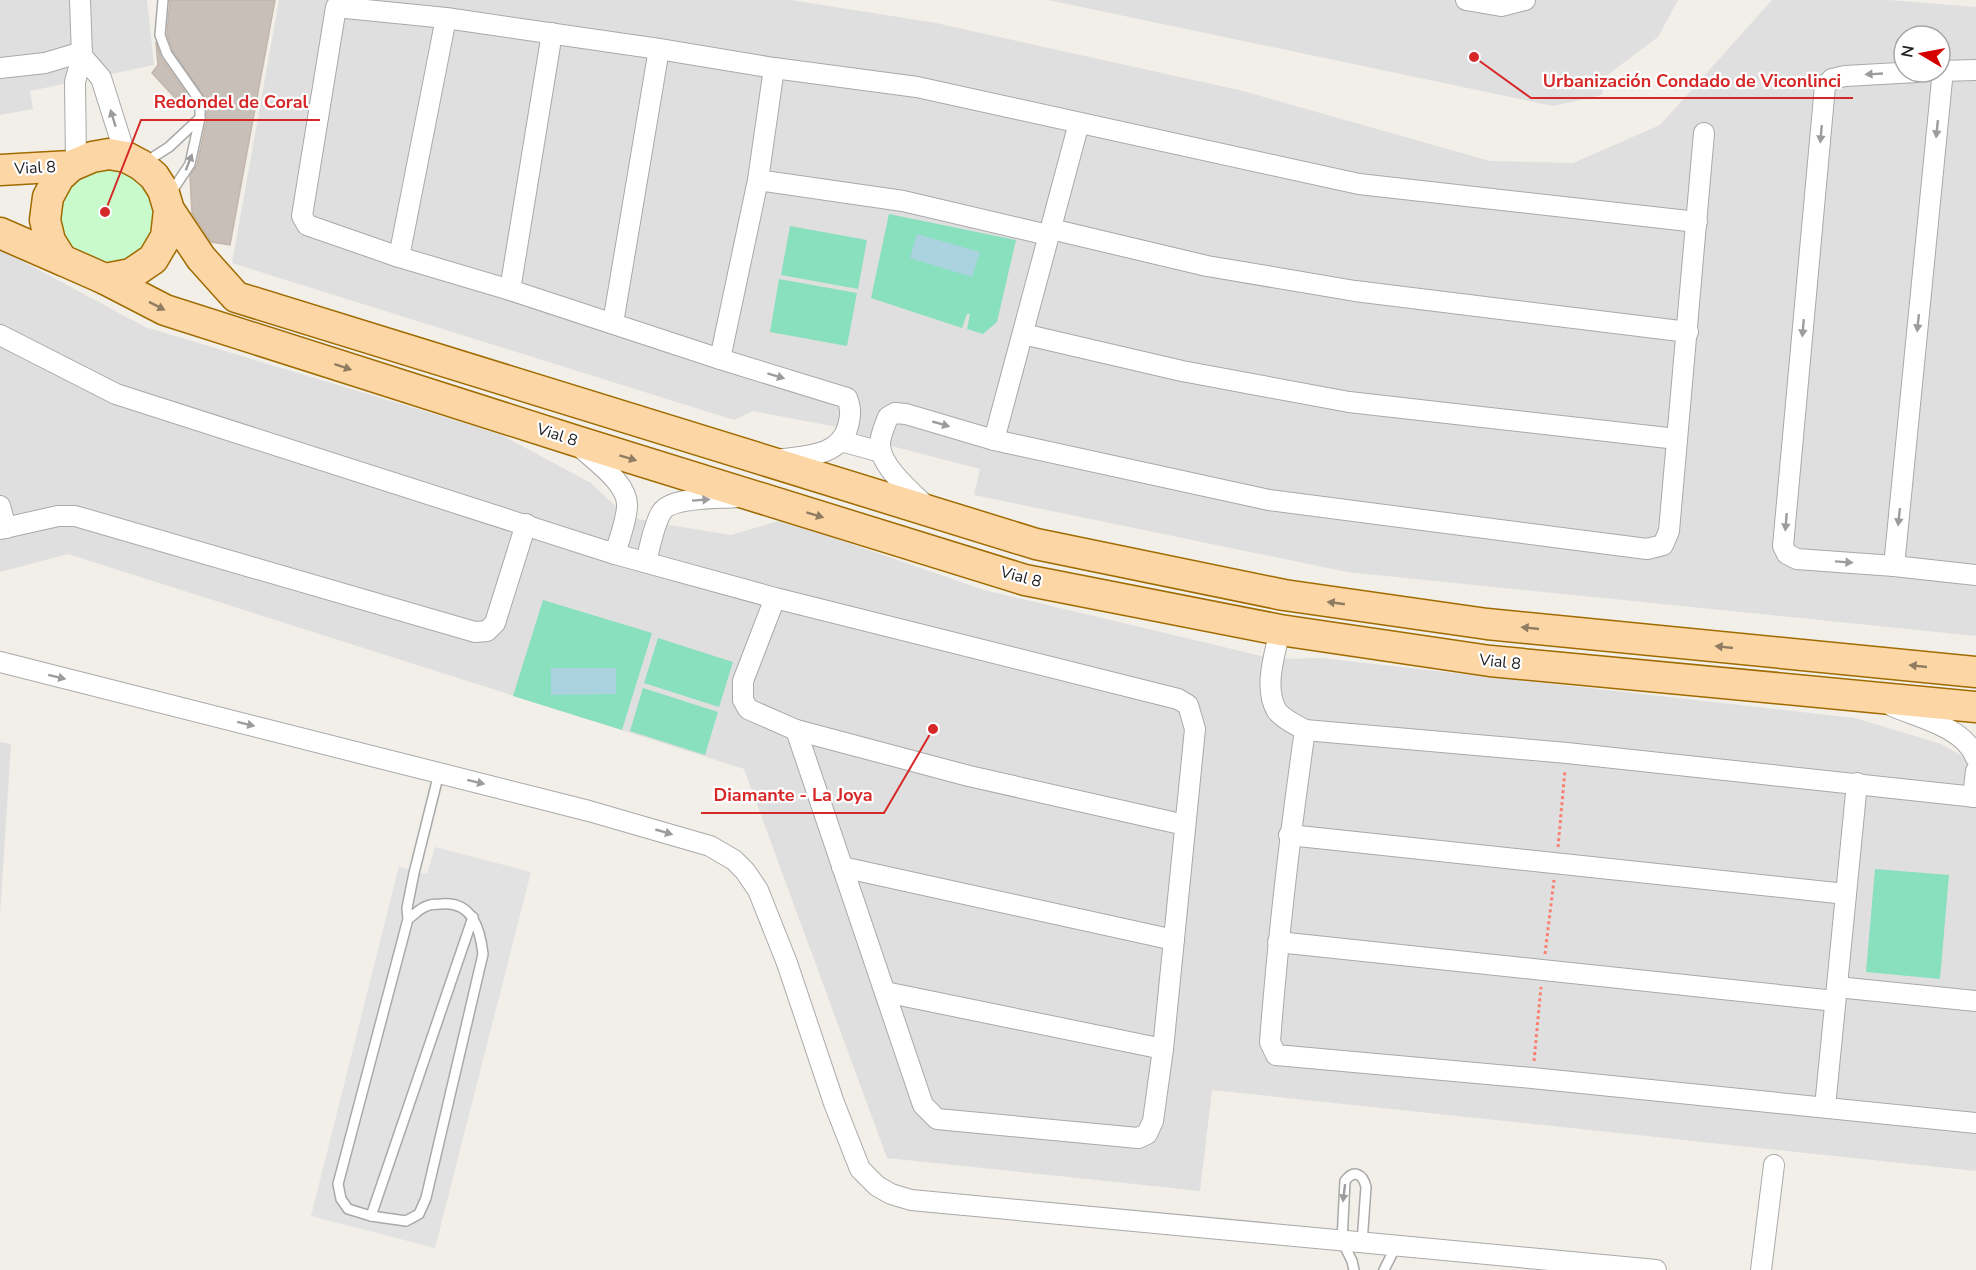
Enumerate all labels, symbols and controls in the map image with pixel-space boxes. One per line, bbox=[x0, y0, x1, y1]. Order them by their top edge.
north arrow bbox=[1892, 24, 1952, 84]
text: N bbox=[1896, 44, 1920, 59]
callout: Urbanización Condado de Viconlinci bbox=[1531, 62, 1853, 98]
text: Urbanización Condado de Viconlinci bbox=[1543, 69, 1841, 93]
one-way arrow bbox=[1865, 70, 1884, 79]
callout: Redondel de Coral bbox=[141, 84, 320, 120]
text: Redondel de Coral bbox=[154, 90, 309, 114]
one-way arrow bbox=[108, 109, 118, 127]
one-way arrow bbox=[1932, 119, 1942, 138]
one-way arrow bbox=[1816, 125, 1826, 144]
one-way arrow bbox=[184, 152, 194, 170]
street label: Vial 8 bbox=[13, 156, 56, 180]
one-way arrow bbox=[149, 302, 166, 311]
one-way arrow bbox=[1913, 313, 1923, 332]
one-way arrow bbox=[1798, 319, 1808, 338]
one-way arrow bbox=[334, 363, 352, 372]
one-way arrow bbox=[767, 372, 785, 381]
street label: Vial 8 bbox=[533, 418, 580, 452]
one-way arrow bbox=[932, 420, 950, 430]
one-way arrow bbox=[620, 453, 638, 463]
one-way arrow bbox=[692, 495, 711, 505]
one-way arrow bbox=[1894, 507, 1904, 526]
one-way arrow bbox=[806, 511, 824, 520]
one-way arrow bbox=[1781, 513, 1790, 532]
one-way arrow bbox=[1835, 557, 1854, 567]
street label: Vial 8 bbox=[997, 561, 1044, 593]
one-way arrow bbox=[1327, 598, 1346, 607]
one-way arrow bbox=[1520, 623, 1539, 633]
one-way arrow bbox=[1714, 642, 1733, 652]
street label: Vial 8 bbox=[1477, 649, 1522, 675]
one-way arrow bbox=[1908, 661, 1927, 671]
one-way arrow bbox=[48, 672, 66, 682]
one-way arrow bbox=[237, 720, 255, 730]
callout: Diamante - La Joya bbox=[701, 777, 884, 813]
one-way arrow bbox=[466, 778, 485, 788]
text: Diamante - La Joya bbox=[714, 783, 872, 807]
one-way arrow bbox=[655, 828, 673, 837]
one-way arrow bbox=[1339, 1183, 1349, 1202]

